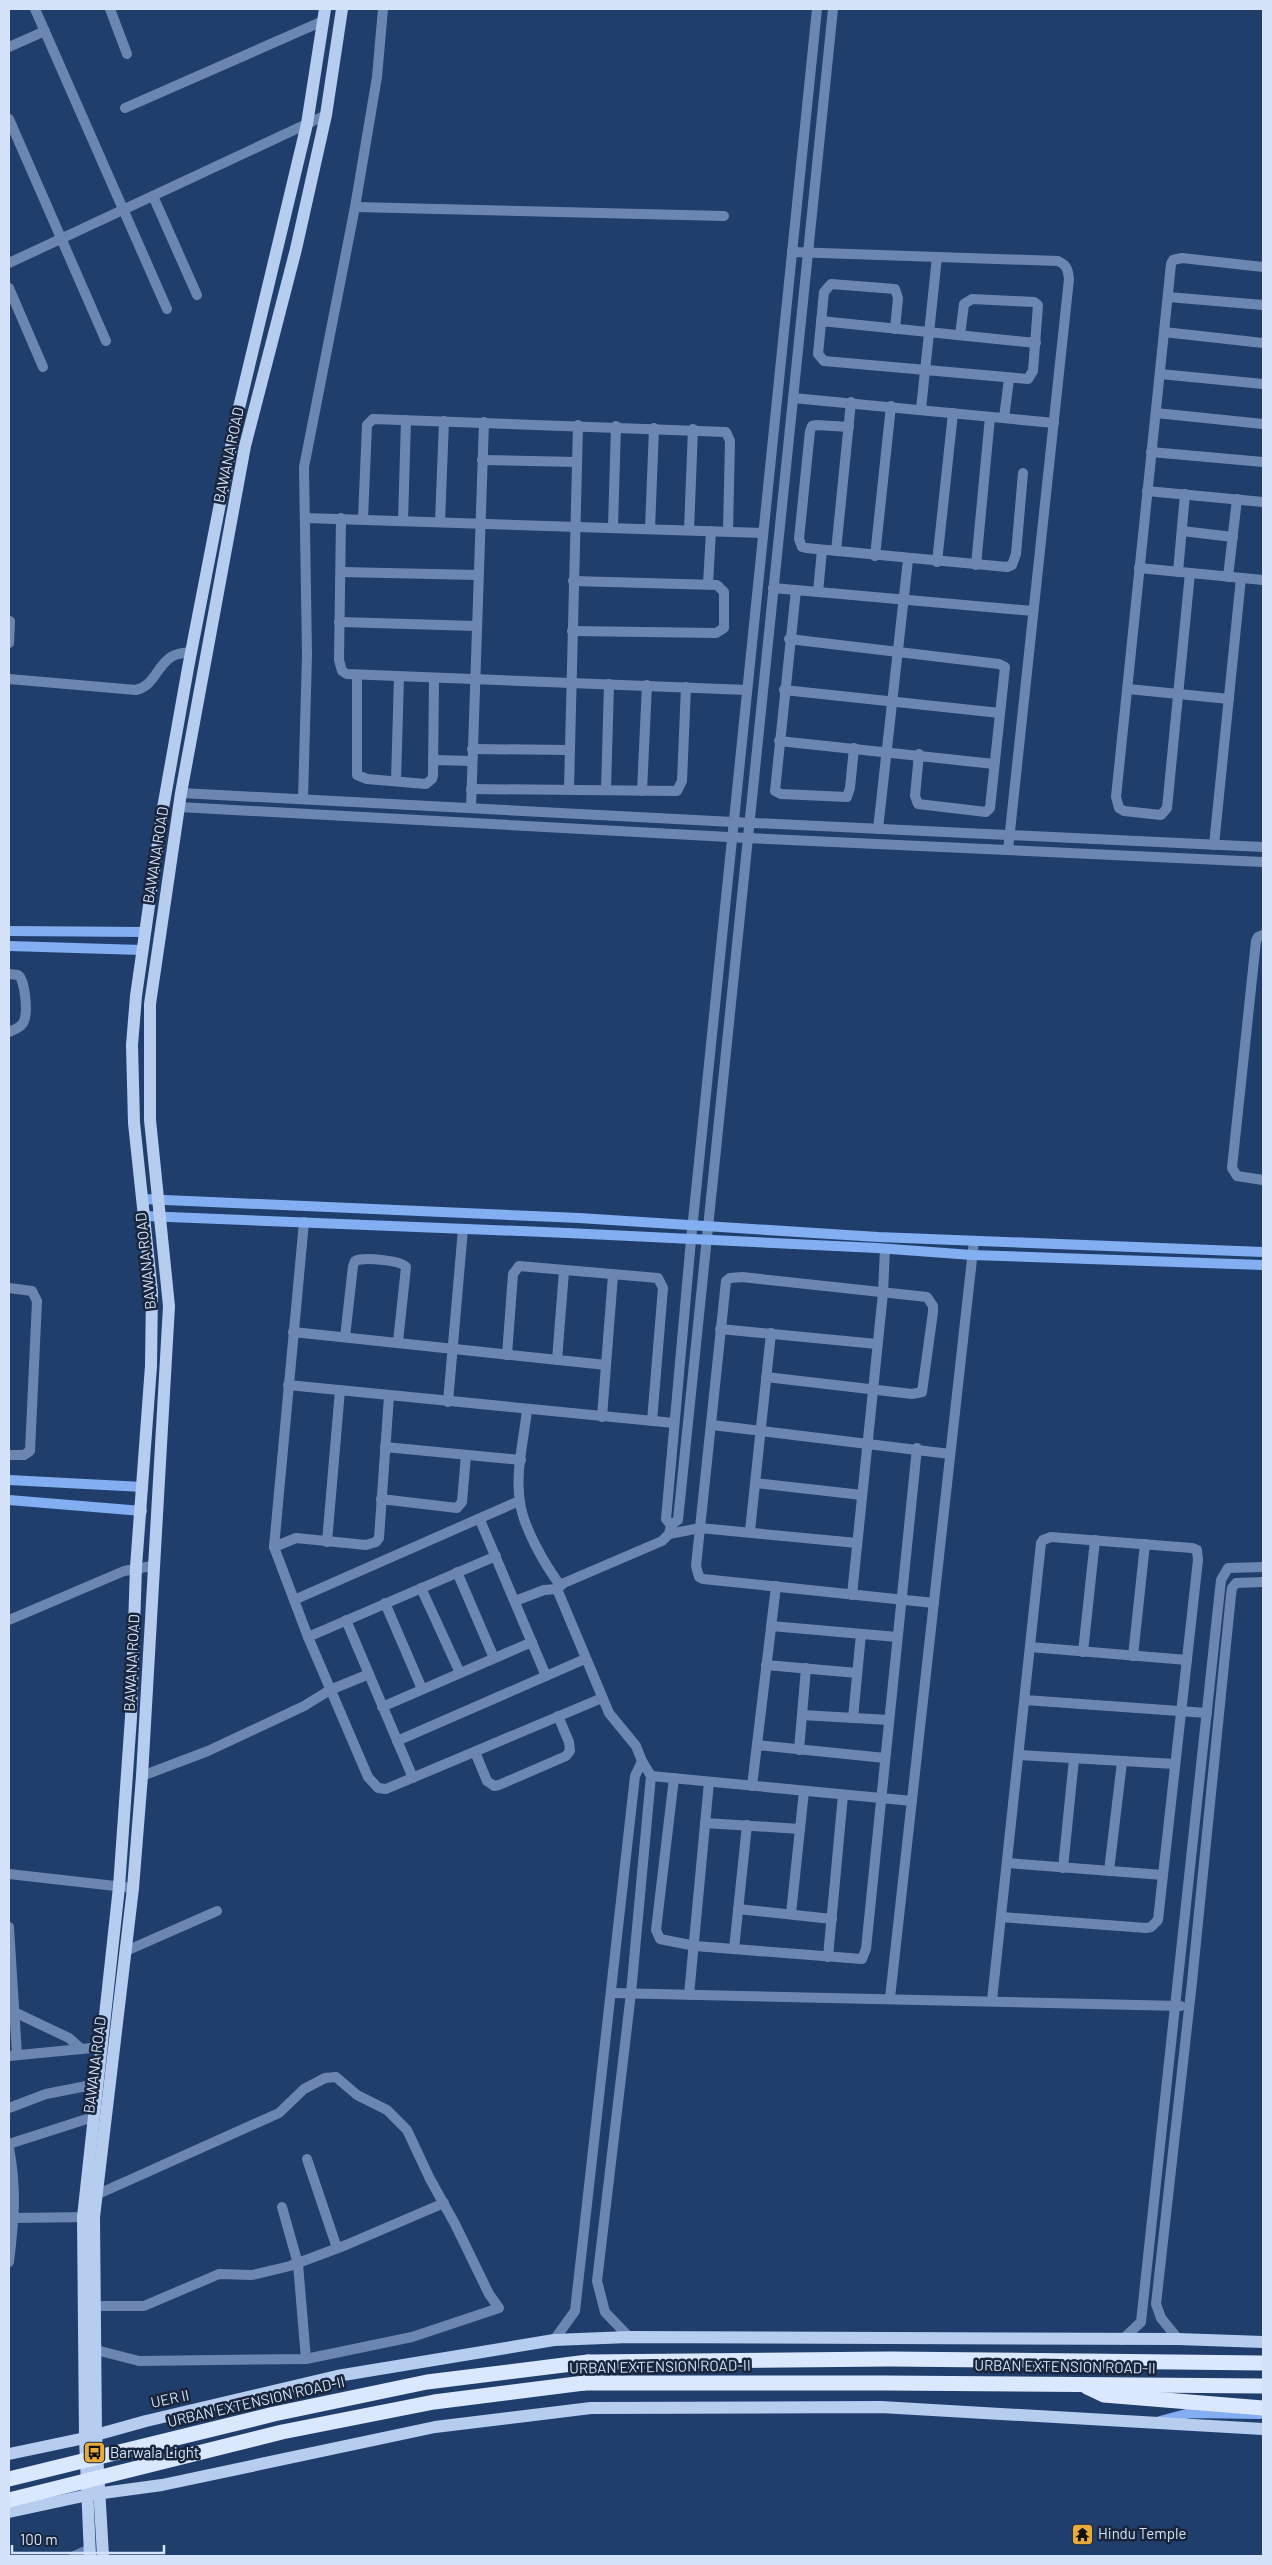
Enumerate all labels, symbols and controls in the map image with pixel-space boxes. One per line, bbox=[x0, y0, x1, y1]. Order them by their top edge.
street label: BAWANA ROAD bbox=[209, 405, 247, 504]
street label: BAWANA ROAD bbox=[139, 805, 172, 904]
street label: BAWANA ROAD bbox=[131, 1212, 159, 1311]
street label: BAWANA ROAD bbox=[119, 1614, 143, 1712]
street label: BAWANA ROAD bbox=[79, 2015, 109, 2114]
street label: URBAN EXTENSION ROAD-II bbox=[569, 2355, 751, 2377]
street label: URBAN EXTENSION ROAD-II bbox=[974, 2355, 1156, 2377]
street label: URBAN EXTENSION ROAD-II bbox=[165, 2372, 346, 2430]
street label: UER II bbox=[149, 2385, 191, 2411]
bus stop icon: Barwala Light bbox=[82, 2441, 106, 2465]
place label: Barwala Light bbox=[110, 2443, 199, 2461]
scale bar bbox=[12, 2522, 165, 2554]
temple icon: Hindu Temple bbox=[1070, 2522, 1094, 2546]
place label: Hindu Temple bbox=[1098, 2524, 1186, 2542]
text: 100 m bbox=[20, 2530, 58, 2548]

